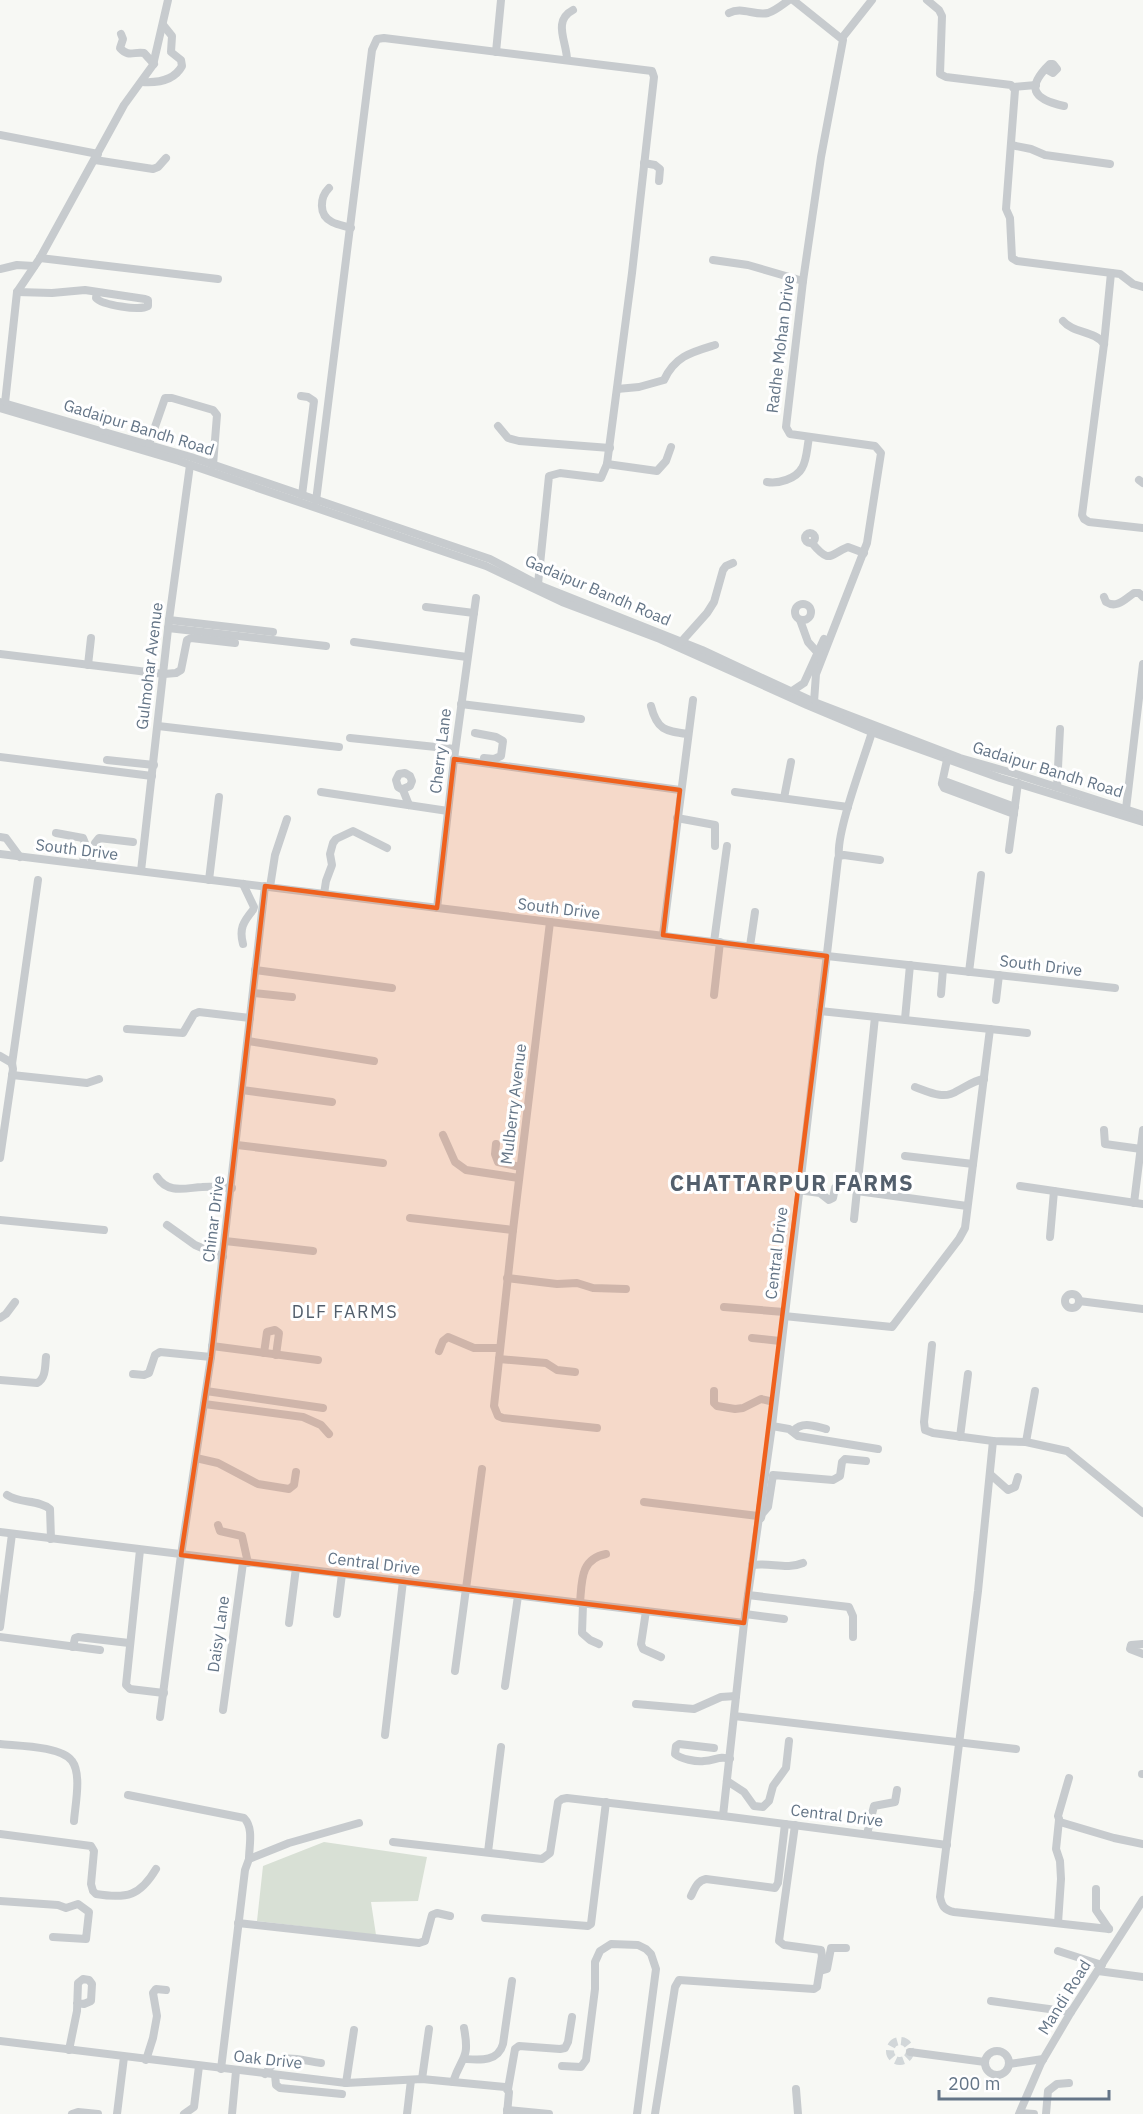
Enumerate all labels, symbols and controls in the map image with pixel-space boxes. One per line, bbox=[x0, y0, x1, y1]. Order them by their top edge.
street label: Radhe Mohan Drive bbox=[762, 274, 798, 414]
street label: Gadaipur Bandh Road bbox=[61, 395, 217, 459]
street label: Gadaipur Bandh Road bbox=[522, 550, 674, 630]
street label: Gulmohar Avenue bbox=[131, 601, 167, 731]
street label: Cherry Lane bbox=[425, 707, 455, 795]
street label: Gadaipur Bandh Road bbox=[970, 737, 1126, 801]
street label: South Drive bbox=[35, 834, 120, 864]
street label: South Drive bbox=[517, 893, 602, 923]
street label: South Drive bbox=[999, 950, 1084, 980]
street label: Mulberry Avenue bbox=[496, 1042, 530, 1166]
district label: CHATTARPUR FARMS bbox=[670, 1168, 914, 1197]
street label: Chinar Drive bbox=[198, 1174, 228, 1264]
street label: Central Drive bbox=[760, 1205, 792, 1300]
district label: DLF FARMS bbox=[292, 1300, 398, 1323]
street label: Central Drive bbox=[327, 1547, 422, 1579]
street label: Daisy Lane bbox=[203, 1594, 233, 1674]
street label: Central Drive bbox=[790, 1799, 885, 1831]
street label: Mandi Road bbox=[1033, 1956, 1095, 2038]
street label: Oak Drive bbox=[233, 2045, 304, 2073]
scale bar bbox=[939, 2063, 1108, 2101]
text: 200 m bbox=[948, 2072, 1000, 2095]

